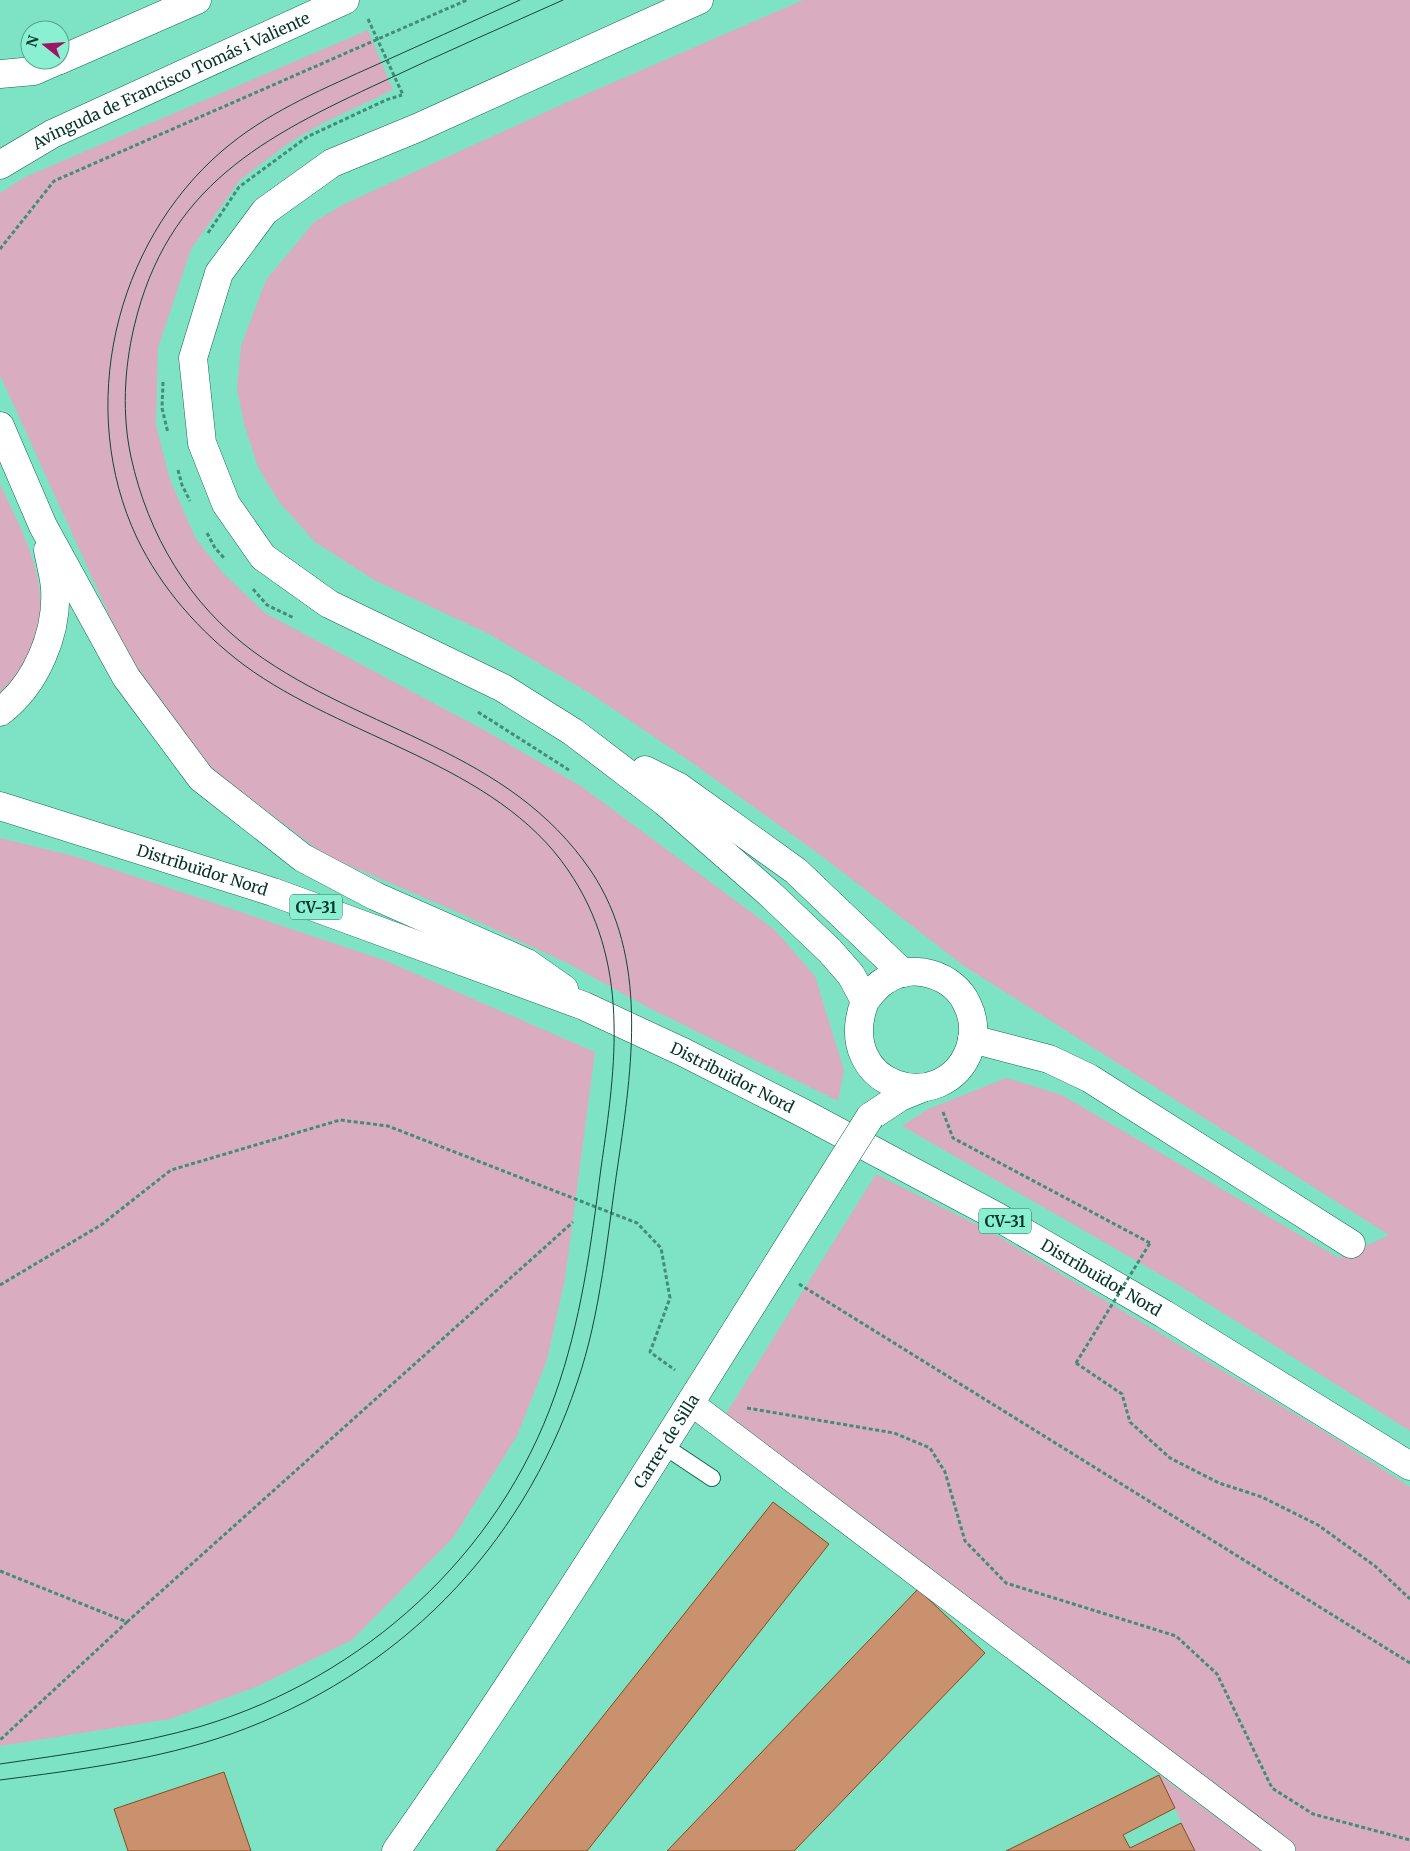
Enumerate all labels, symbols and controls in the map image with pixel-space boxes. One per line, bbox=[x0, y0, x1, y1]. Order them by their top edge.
street label: Avinguda de Francisco Tomás i Valiente bbox=[28, 8, 313, 154]
north arrow bbox=[20, 20, 70, 70]
text: N bbox=[22, 33, 43, 49]
street label: Distribuïdor Nord bbox=[134, 840, 271, 900]
road number: CV-31 bbox=[290, 894, 342, 920]
street label: Distribuïdor Nord bbox=[667, 1038, 798, 1117]
road number: CV-31 bbox=[979, 1208, 1031, 1234]
street label: Distribuïdor Nord bbox=[1038, 1235, 1166, 1321]
street label: Carrer de Silla bbox=[629, 1390, 704, 1492]

